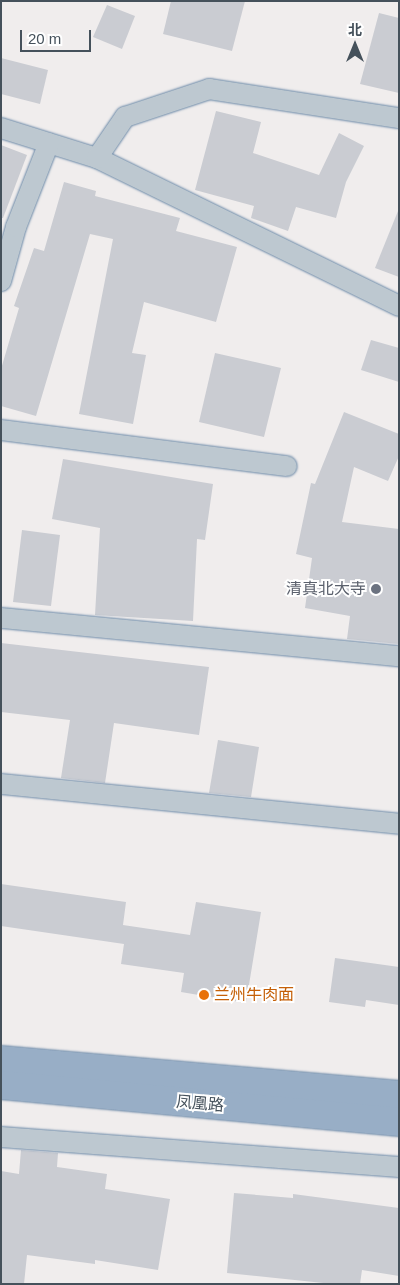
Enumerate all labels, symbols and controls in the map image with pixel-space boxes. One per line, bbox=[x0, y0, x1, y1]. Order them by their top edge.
scale bar bbox=[22, 20, 94, 52]
north arrow bbox=[330, 20, 380, 70]
text: 北 bbox=[348, 22, 362, 38]
text: 20 m bbox=[28, 30, 61, 47]
place label: 清真北大寺 bbox=[286, 579, 366, 599]
marker: 清真北大寺 bbox=[370, 583, 382, 595]
place label: 兰州牛肉面 bbox=[214, 985, 294, 1005]
marker: 兰州牛肉面 bbox=[198, 989, 210, 1001]
street label: 凤凰路 bbox=[175, 1092, 225, 1116]

